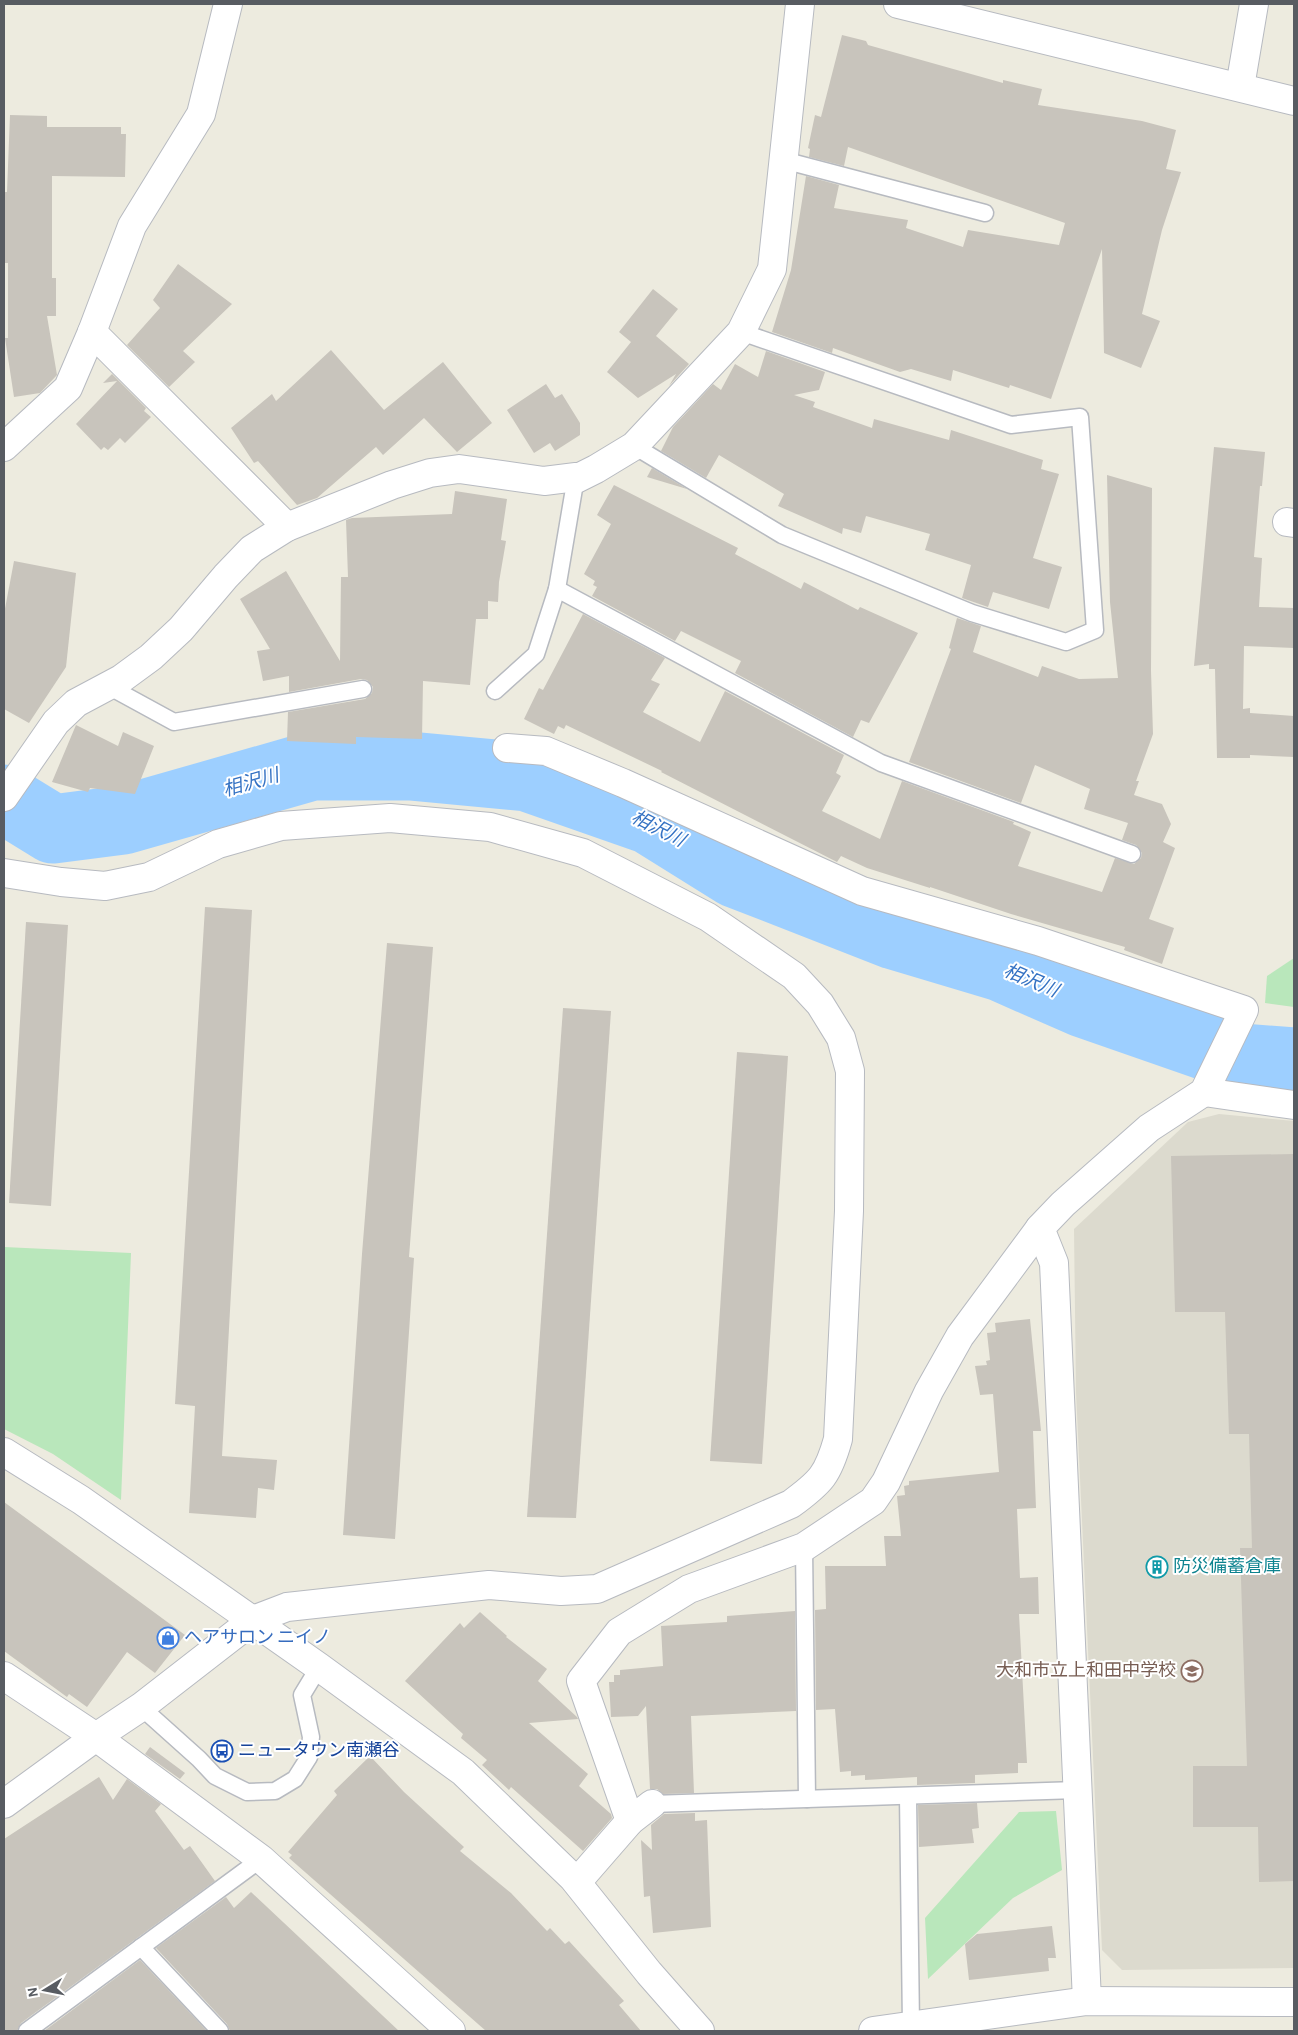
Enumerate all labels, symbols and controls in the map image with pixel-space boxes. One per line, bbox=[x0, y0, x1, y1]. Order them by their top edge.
water label: 相沢川 bbox=[221, 765, 283, 800]
water label: 相沢川 bbox=[628, 807, 690, 851]
water label: 相沢川 bbox=[1001, 960, 1063, 1002]
building icon: 防災備蓄倉庫 bbox=[1145, 1555, 1169, 1579]
place label: 防災備蓄倉庫 bbox=[1173, 1556, 1281, 1576]
shop icon: ヘアサロン ニイノ bbox=[156, 1626, 180, 1650]
place label: ヘアサロン ニイノ bbox=[184, 1628, 331, 1647]
school or university icon: 大和市立上和田中学校 bbox=[1180, 1659, 1204, 1683]
place label: 大和市立上和田中学校 bbox=[996, 1660, 1176, 1680]
bus stop icon: ニュータウン南瀬谷 bbox=[210, 1739, 234, 1763]
place label: ニュータウン南瀬谷 bbox=[238, 1741, 400, 1760]
north arrow bbox=[20, 1965, 70, 2015]
text: N bbox=[25, 1986, 41, 1998]

